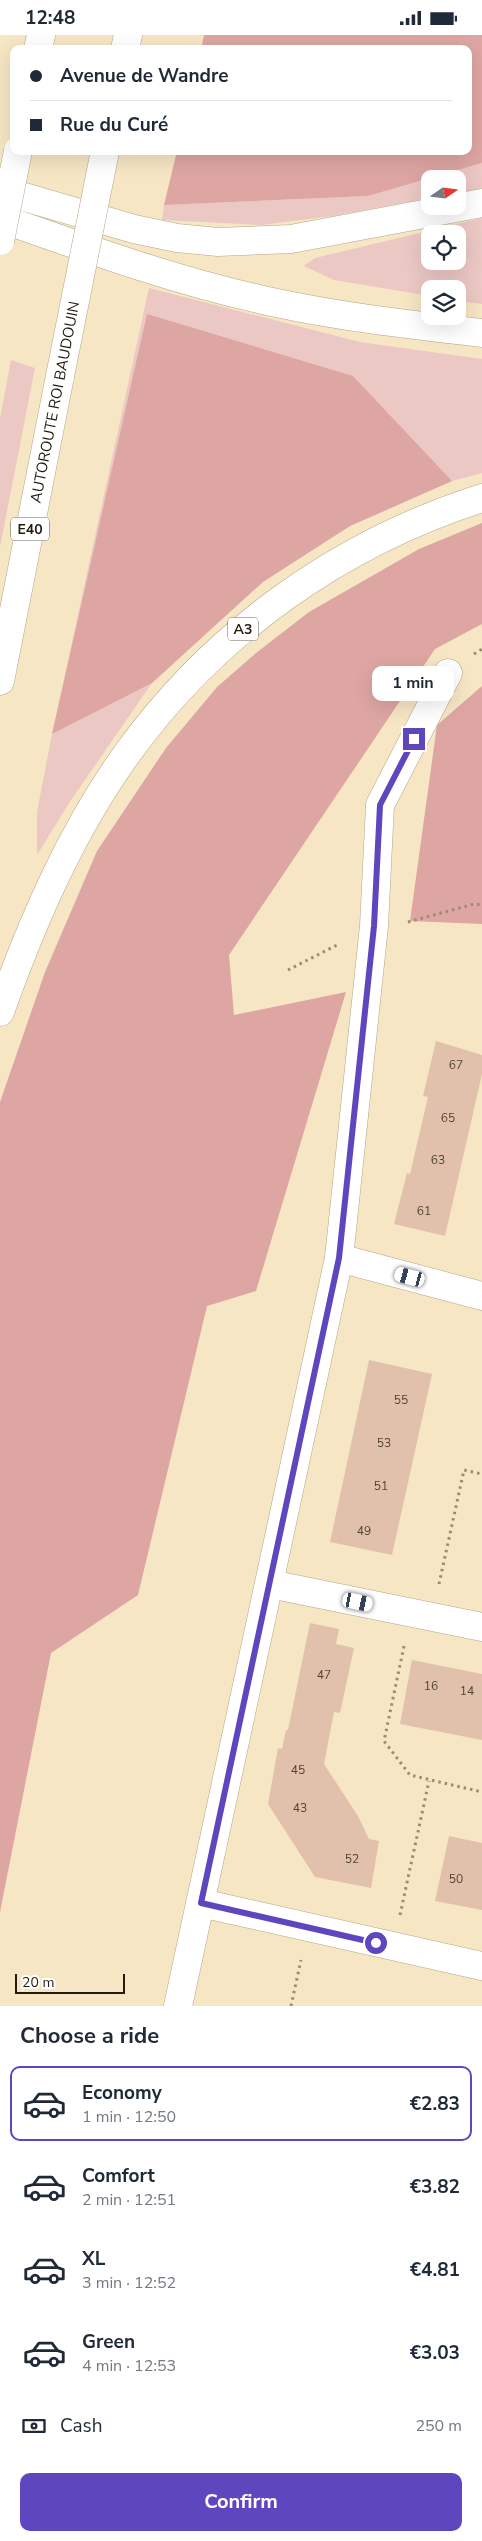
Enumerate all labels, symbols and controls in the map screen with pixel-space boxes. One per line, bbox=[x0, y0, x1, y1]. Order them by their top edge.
text: 12:48 bbox=[25, 5, 75, 31]
text: Avenue de Wandre bbox=[60, 63, 229, 89]
text: Rue du Curé bbox=[60, 112, 168, 138]
north arrow bbox=[421, 170, 466, 215]
map controls bbox=[421, 170, 466, 325]
button: locate bbox=[421, 225, 466, 270]
button: layers bbox=[421, 280, 466, 325]
street label: AUTOROUTE ROI BAUDOUIN bbox=[26, 299, 84, 505]
road number: E40 bbox=[11, 517, 49, 541]
road number: A3 bbox=[228, 617, 258, 641]
callout: 1 min bbox=[373, 667, 455, 701]
text: 1 min bbox=[392, 672, 434, 694]
route end bbox=[403, 728, 425, 750]
house number: 67 bbox=[449, 1057, 463, 1073]
house number: 65 bbox=[441, 1110, 455, 1126]
house number: 63 bbox=[431, 1152, 445, 1168]
house number: 61 bbox=[417, 1203, 431, 1219]
car bbox=[393, 1266, 426, 1288]
house number: 55 bbox=[394, 1392, 408, 1408]
house number: 53 bbox=[377, 1435, 391, 1451]
house number: 51 bbox=[374, 1478, 388, 1494]
house number: 49 bbox=[357, 1523, 371, 1539]
car bbox=[341, 1592, 374, 1612]
house number: 47 bbox=[317, 1667, 331, 1683]
house number: 16 bbox=[424, 1678, 438, 1694]
house number: 14 bbox=[460, 1683, 474, 1699]
house number: 45 bbox=[291, 1762, 305, 1778]
house number: 43 bbox=[293, 1800, 307, 1816]
house number: 52 bbox=[345, 1851, 359, 1867]
house number: 50 bbox=[449, 1871, 463, 1887]
route start bbox=[365, 1932, 387, 1954]
scale bar bbox=[15, 1971, 125, 1994]
text: 20 m bbox=[22, 1973, 54, 1992]
text: Choose a ride bbox=[20, 2021, 159, 2051]
text: Economy bbox=[82, 2080, 162, 2106]
icon: car bbox=[22, 2081, 67, 2126]
text: €2.83 bbox=[410, 2091, 460, 2117]
text: 1 min · 12:50 bbox=[82, 2106, 176, 2128]
text: Comfort bbox=[82, 2163, 155, 2189]
icon: car bbox=[22, 2164, 67, 2209]
text: €3.82 bbox=[410, 2174, 460, 2200]
text: 2 min · 12:51 bbox=[82, 2189, 176, 2211]
text: XL bbox=[82, 2246, 105, 2272]
icon: car bbox=[22, 2247, 67, 2292]
text: €4.81 bbox=[410, 2257, 460, 2283]
text: 3 min · 12:52 bbox=[82, 2272, 176, 2294]
text: Green bbox=[82, 2329, 135, 2355]
icon: car bbox=[22, 2330, 67, 2375]
text: €3.03 bbox=[410, 2340, 460, 2366]
text: 4 min · 12:53 bbox=[82, 2355, 176, 2377]
icon: cash bbox=[20, 2412, 48, 2440]
text: Cash bbox=[60, 2413, 102, 2439]
text: 250 m bbox=[415, 2415, 462, 2437]
button: Confirm bbox=[20, 2473, 462, 2531]

